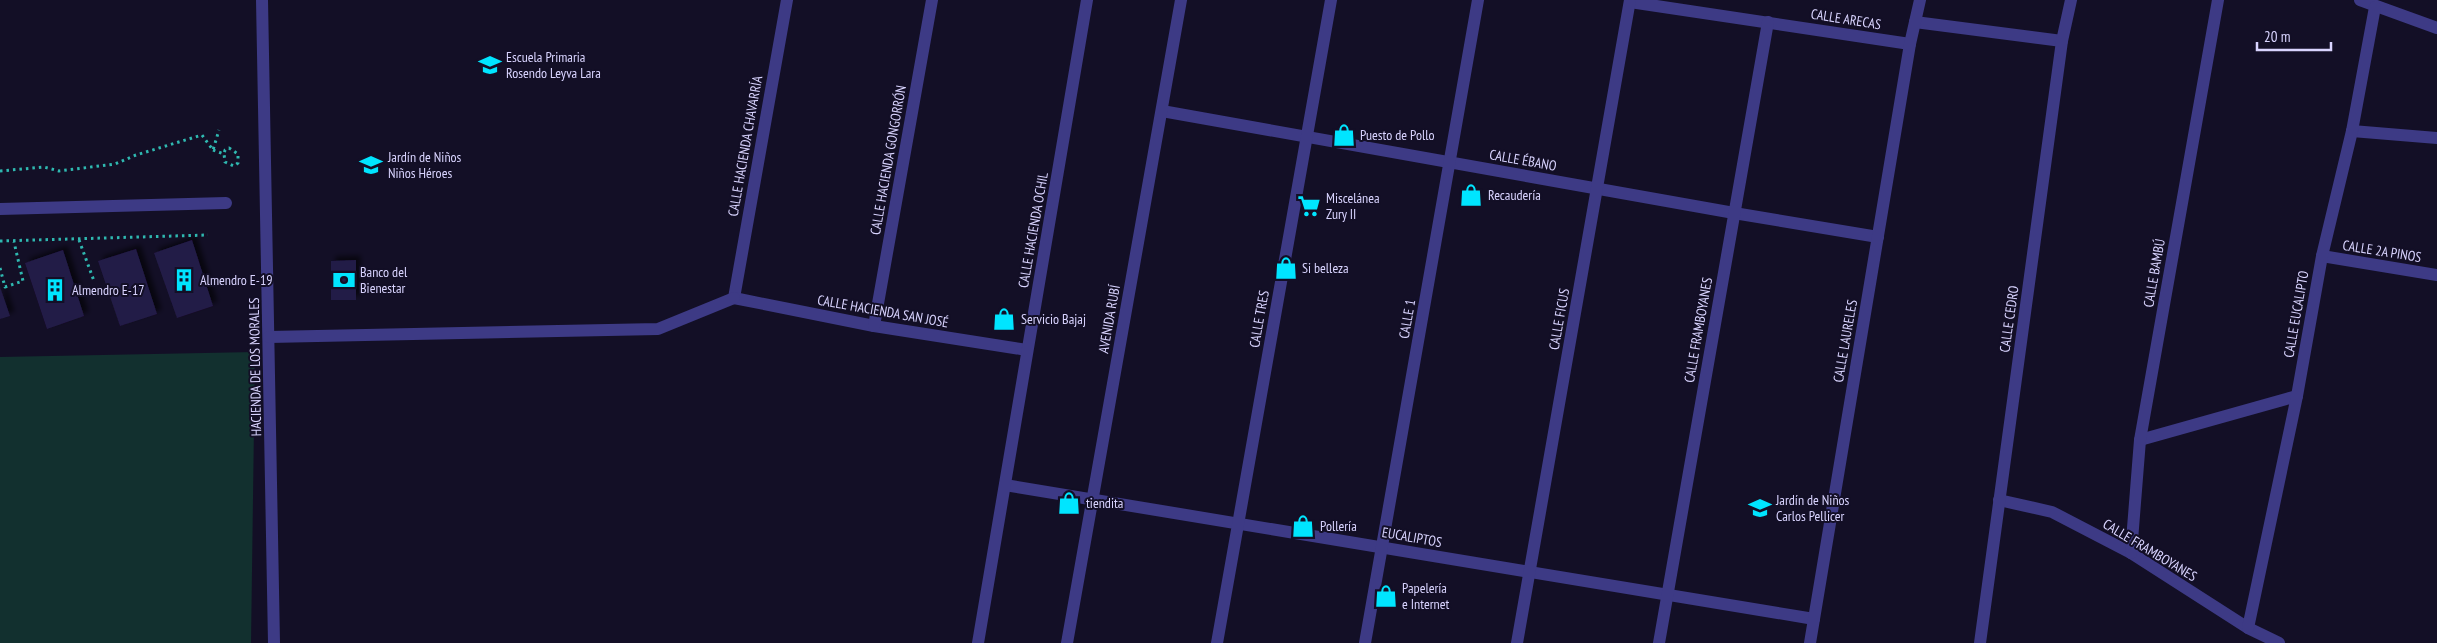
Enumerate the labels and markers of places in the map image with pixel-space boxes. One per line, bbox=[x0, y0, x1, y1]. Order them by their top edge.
place label: Escuela Primaria Rosendo Leyva Lara bbox=[506, 48, 601, 82]
school or university icon: Escuela Primaria Rosendo Leyva Lara bbox=[477, 52, 503, 78]
shop icon: Puesto de Pollo bbox=[1331, 122, 1357, 148]
place label: Puesto de Pollo bbox=[1360, 126, 1435, 144]
place label: Jardín de Niños Niños Héroes bbox=[387, 148, 462, 182]
school or university icon: Jardín de Niños Niños Héroes bbox=[358, 152, 384, 178]
shop icon: Recaudería bbox=[1458, 182, 1484, 208]
place label: Recaudería bbox=[1488, 186, 1541, 204]
place label: Miscelánea Zury II bbox=[1326, 189, 1380, 223]
supermarket icon: Miscelánea Zury II bbox=[1296, 193, 1322, 219]
shop icon: Si belleza bbox=[1273, 255, 1299, 281]
place label: Si belleza bbox=[1302, 259, 1349, 277]
place label: Banco del Bienestar bbox=[360, 263, 408, 297]
building icon: Almendro E-19 bbox=[171, 267, 197, 293]
bank icon: Banco del Bienestar bbox=[331, 267, 357, 293]
place label: Almendro E-19 bbox=[200, 271, 273, 289]
building icon: Almendro E-17 bbox=[42, 277, 68, 303]
place label: Almendro E-17 bbox=[72, 281, 145, 299]
shop icon: Servicio Bajaj bbox=[991, 306, 1017, 332]
place label: Servicio Bajaj bbox=[1021, 310, 1086, 328]
shop icon: tiendita bbox=[1056, 490, 1082, 516]
place label: Jardín de Niños Carlos Pellicer bbox=[1775, 491, 1850, 525]
place label: tiendita bbox=[1086, 494, 1123, 512]
school or university icon: Jardín de Niños Carlos Pellicer bbox=[1747, 495, 1773, 521]
shop icon: Pollería bbox=[1290, 513, 1316, 539]
place label: Pollería bbox=[1320, 517, 1357, 535]
place label: Papelería e Internet bbox=[1402, 579, 1449, 613]
shop icon: Papelería e Internet bbox=[1373, 583, 1399, 609]

